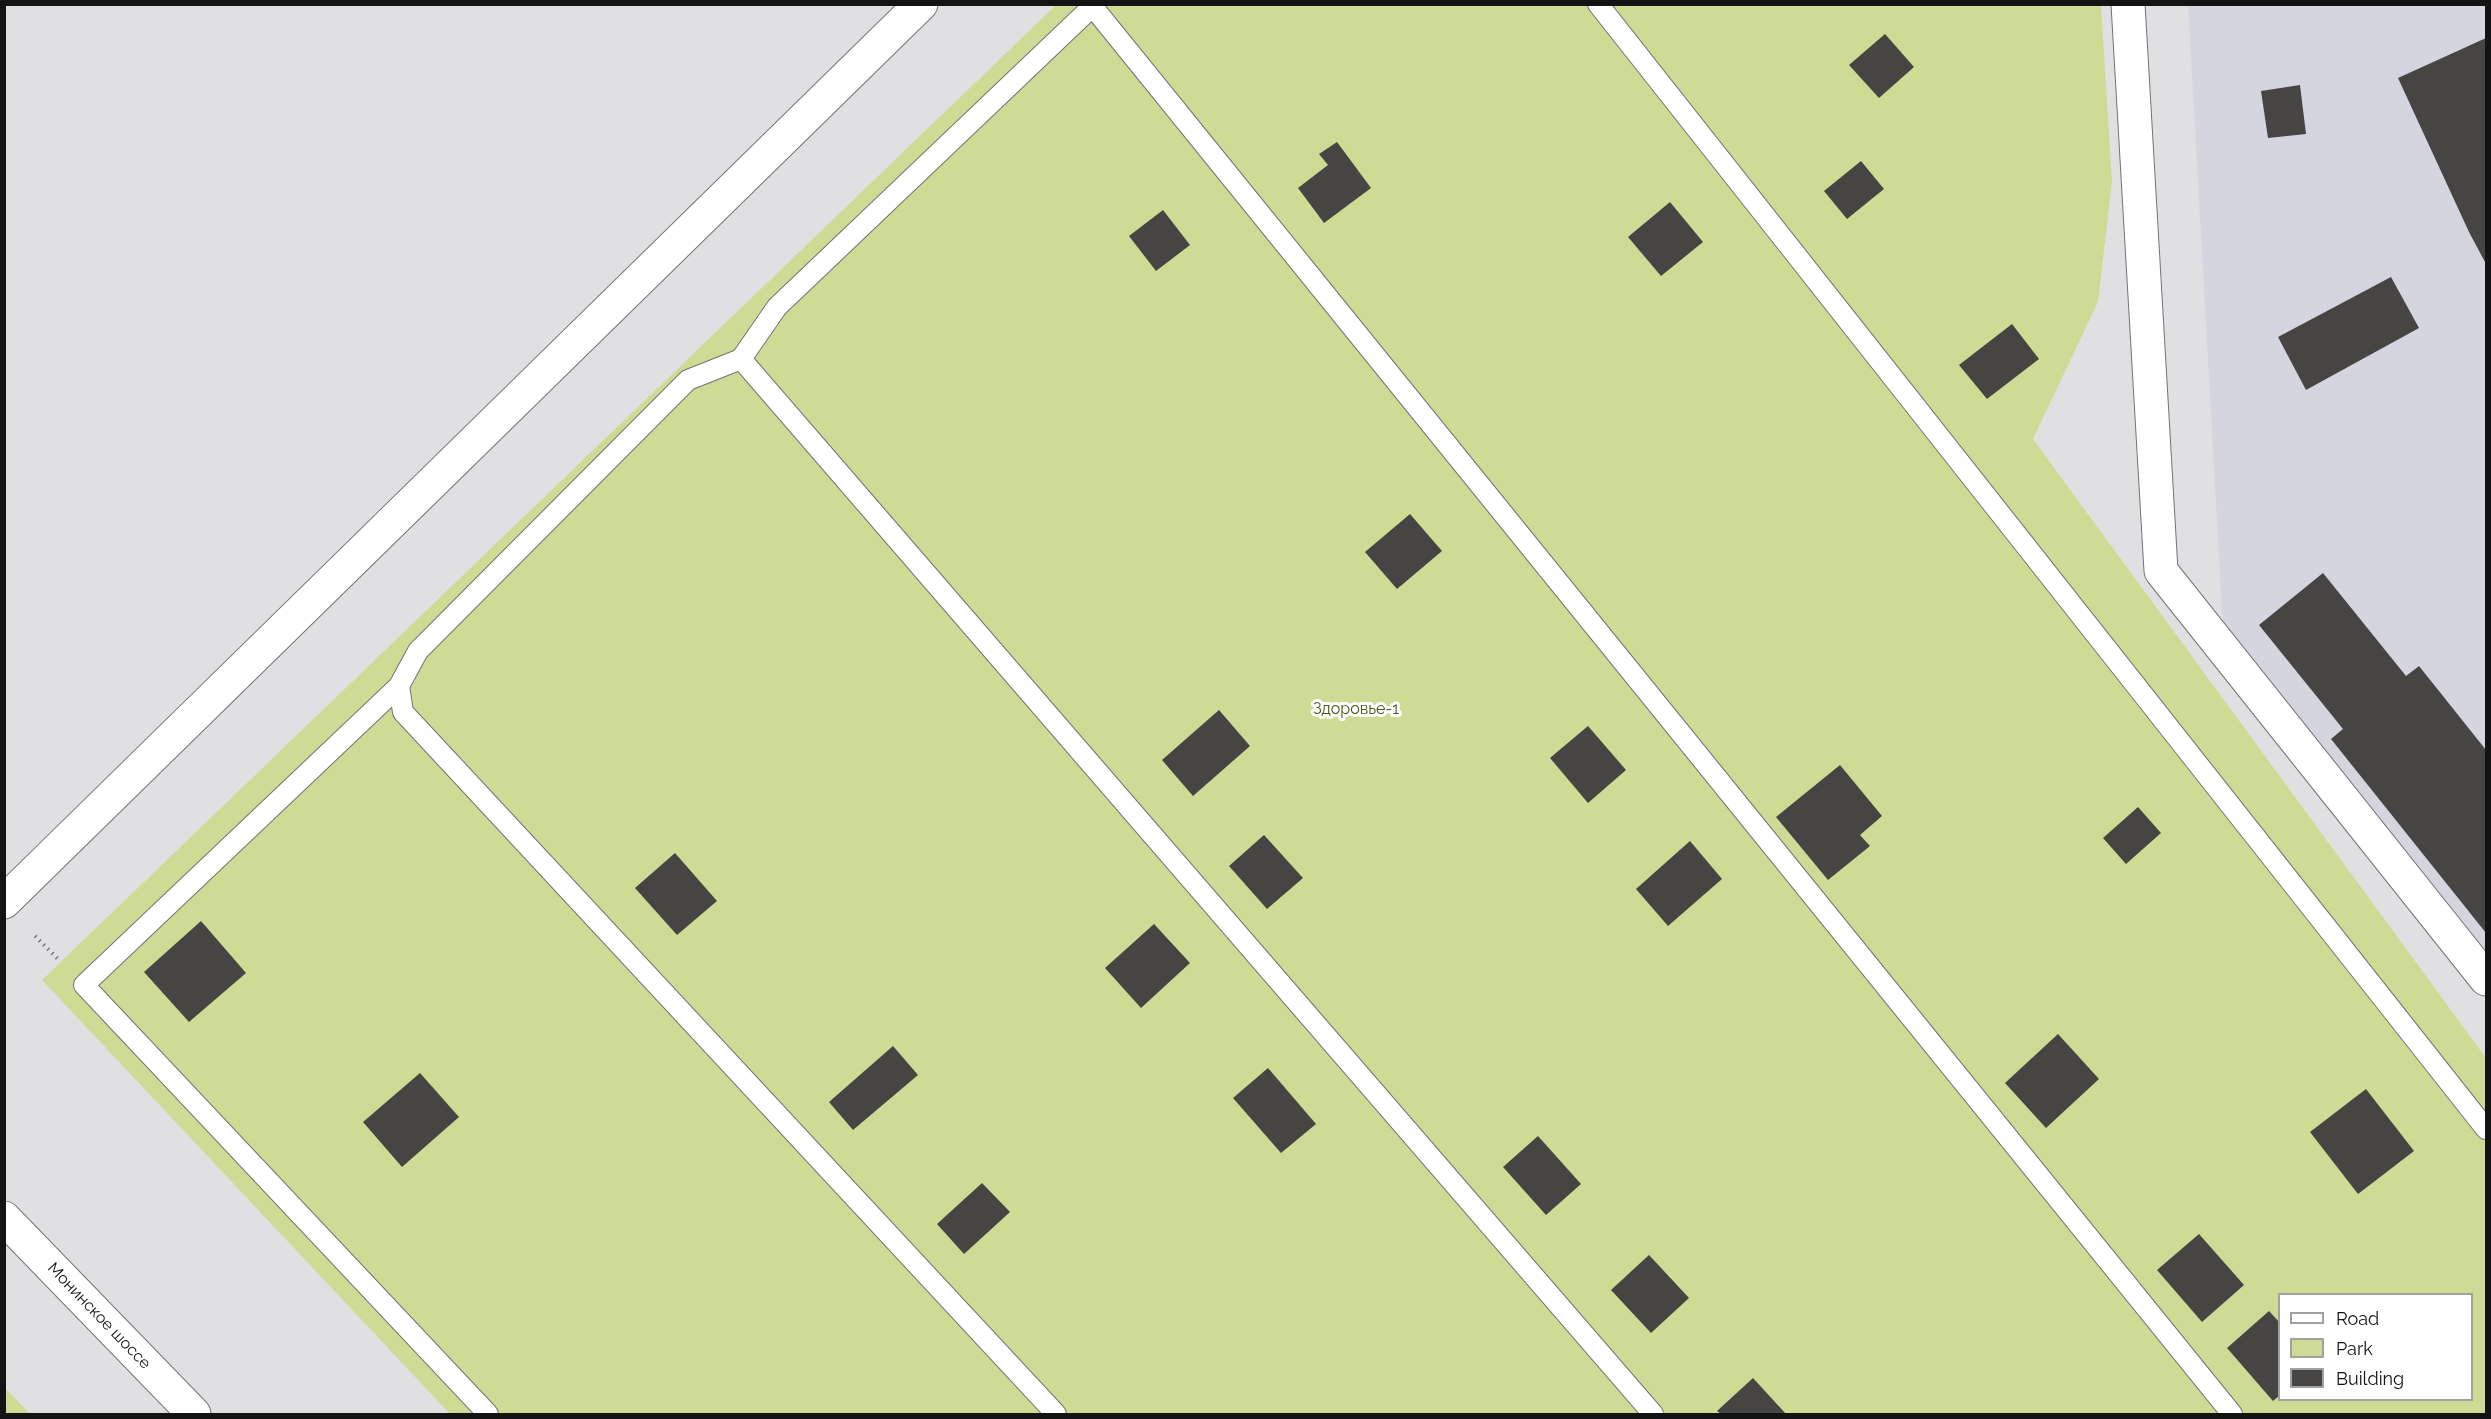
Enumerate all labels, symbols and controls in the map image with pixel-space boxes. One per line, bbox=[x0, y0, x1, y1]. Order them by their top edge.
park label: Здоровье-1 bbox=[1313, 699, 1399, 719]
street label: Монинское шоссе bbox=[43, 1259, 155, 1373]
legend bbox=[2278, 1293, 2473, 1401]
text: Road bbox=[2336, 1308, 2379, 1329]
text: Park bbox=[2336, 1338, 2373, 1359]
text: Building bbox=[2336, 1368, 2404, 1389]

